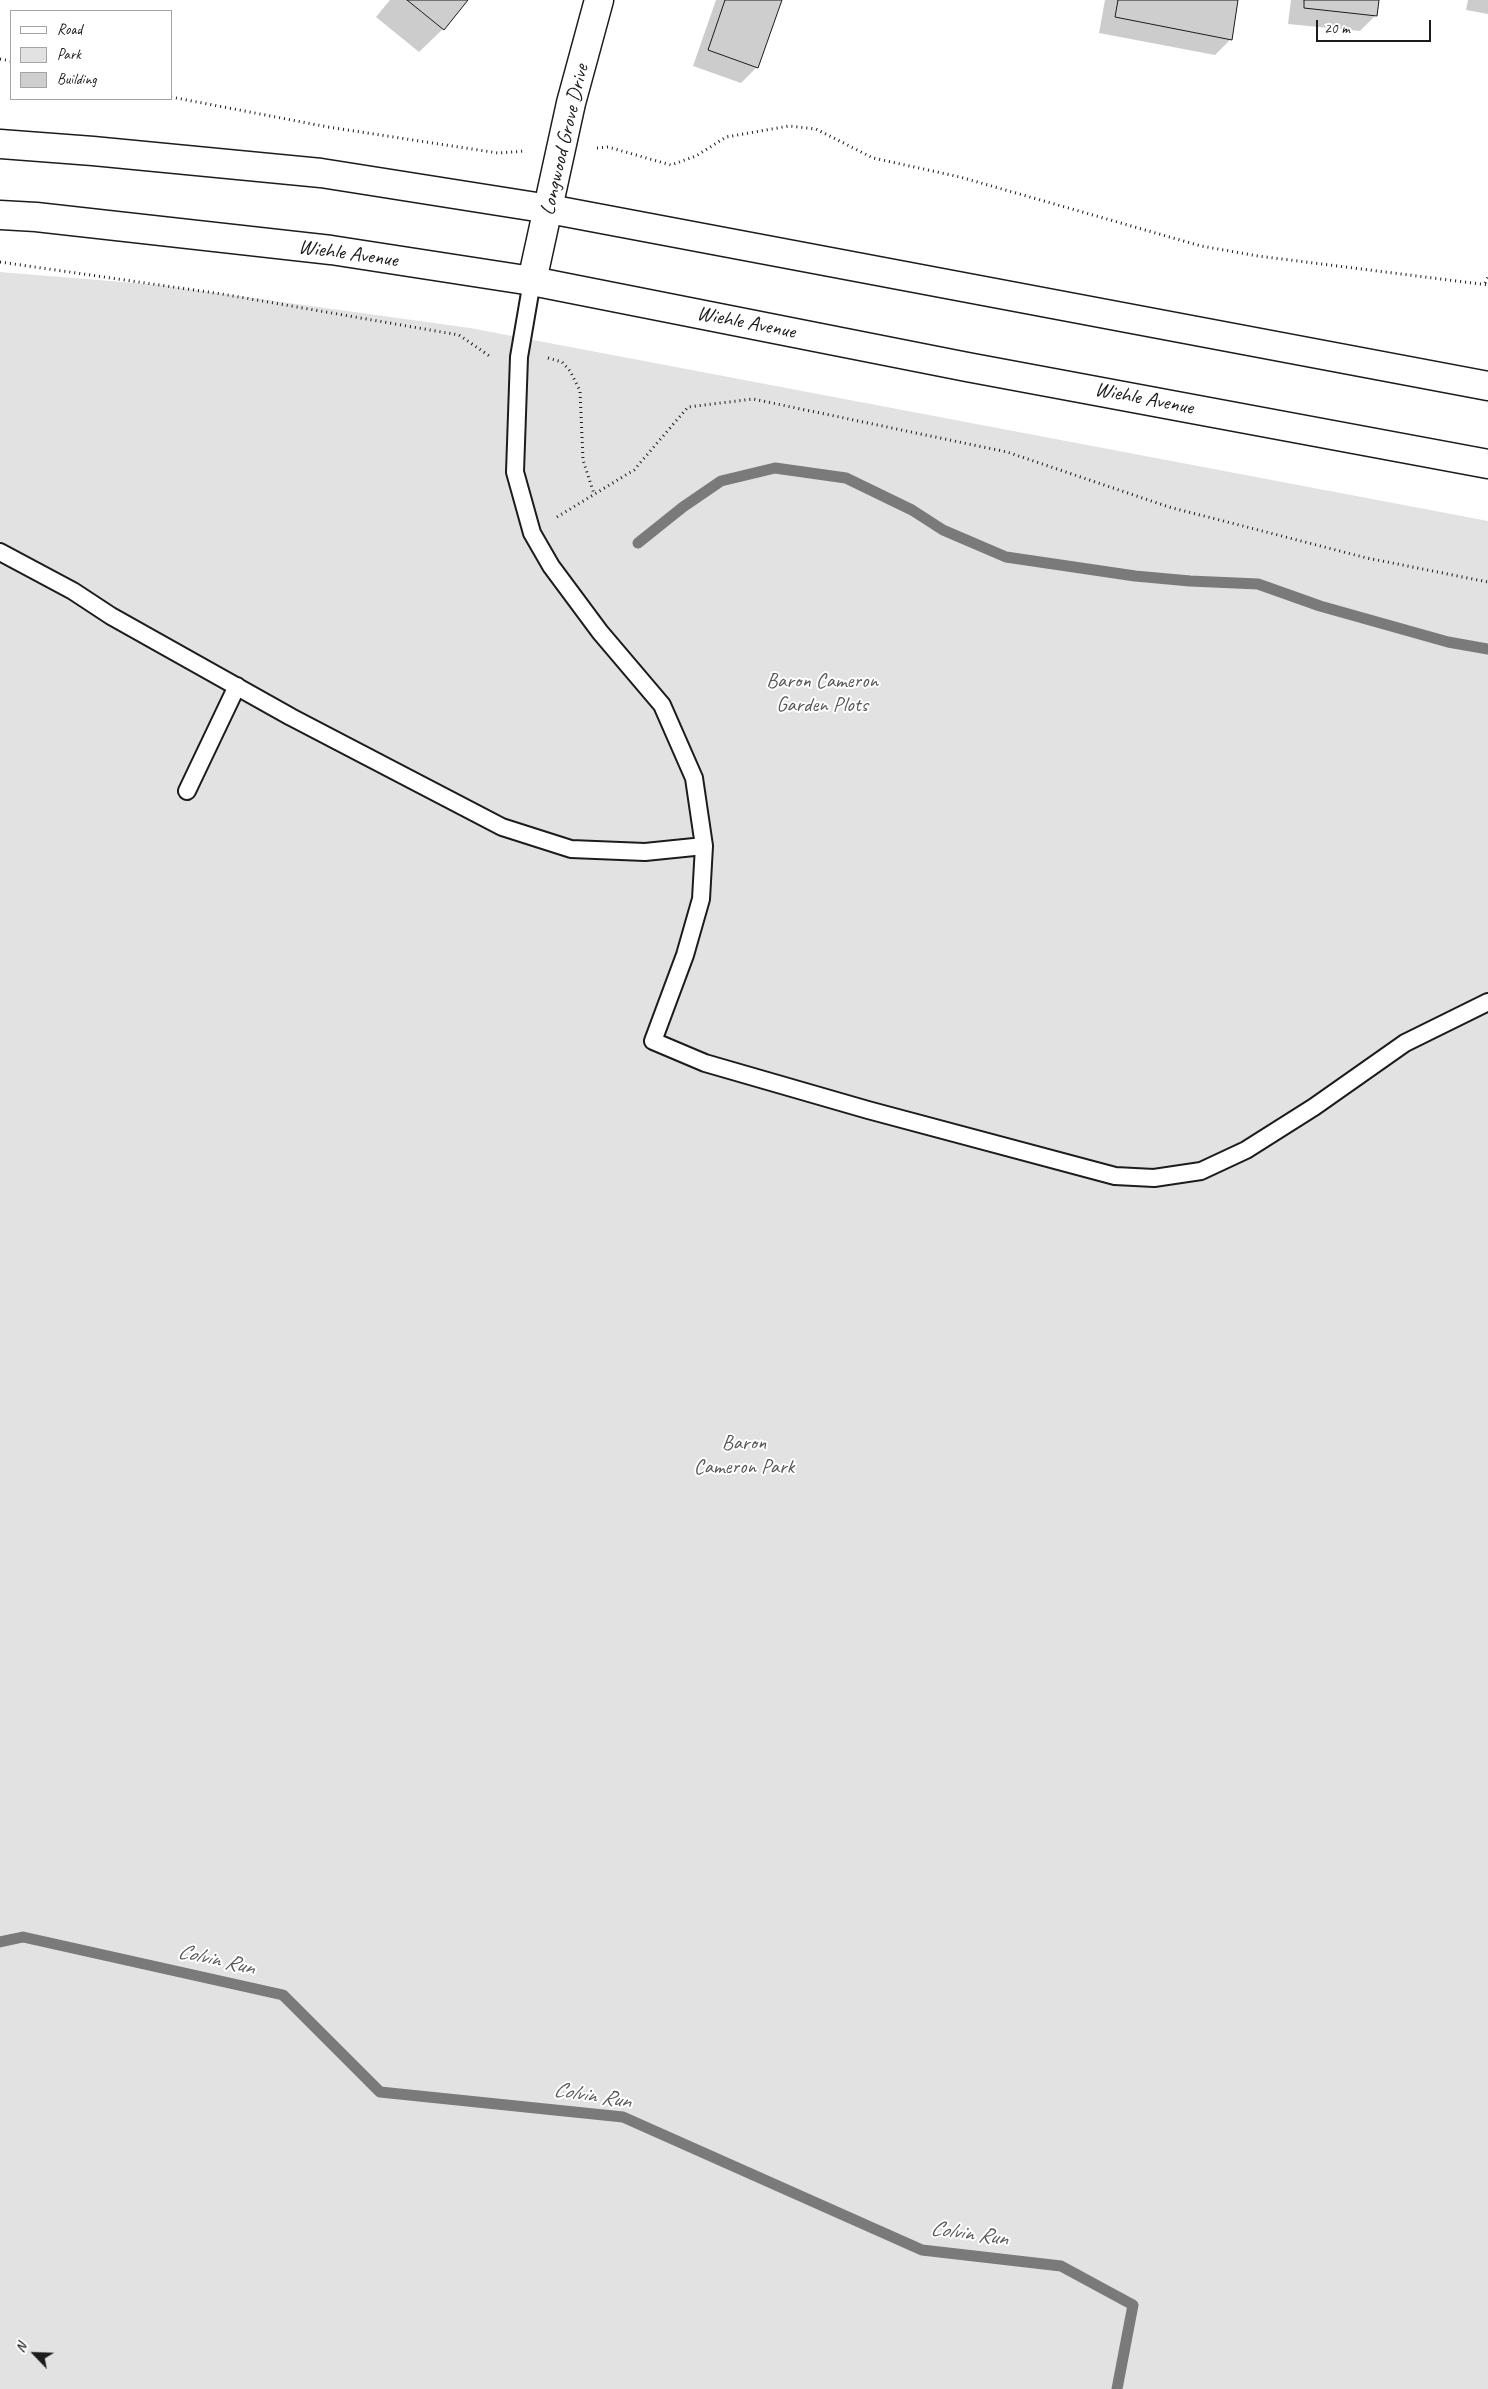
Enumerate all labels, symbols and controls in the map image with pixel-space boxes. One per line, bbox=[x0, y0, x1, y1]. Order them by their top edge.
legend bbox=[10, 10, 172, 100]
scale bar bbox=[1318, 10, 1433, 42]
text: 20 m bbox=[1324, 19, 1350, 38]
text: Road bbox=[57, 20, 82, 39]
text: Park bbox=[57, 45, 81, 64]
street label: Longwood Grove Drive bbox=[535, 62, 595, 218]
text: Building bbox=[57, 70, 96, 89]
street label: Wiehle Avenue bbox=[297, 235, 399, 273]
street label: Wiehle Avenue bbox=[695, 301, 797, 345]
street label: Wiehle Avenue bbox=[1093, 377, 1195, 421]
park label: Baron Cameron Garden Plots bbox=[766, 668, 878, 718]
park label: Baron Cameron Park bbox=[694, 1430, 794, 1480]
water label: Colvin Run bbox=[175, 1938, 257, 1982]
water label: Colvin Run bbox=[552, 2077, 632, 2115]
water label: Colvin Run bbox=[929, 2216, 1009, 2252]
north arrow bbox=[10, 2329, 60, 2379]
text: N bbox=[11, 2340, 30, 2355]

